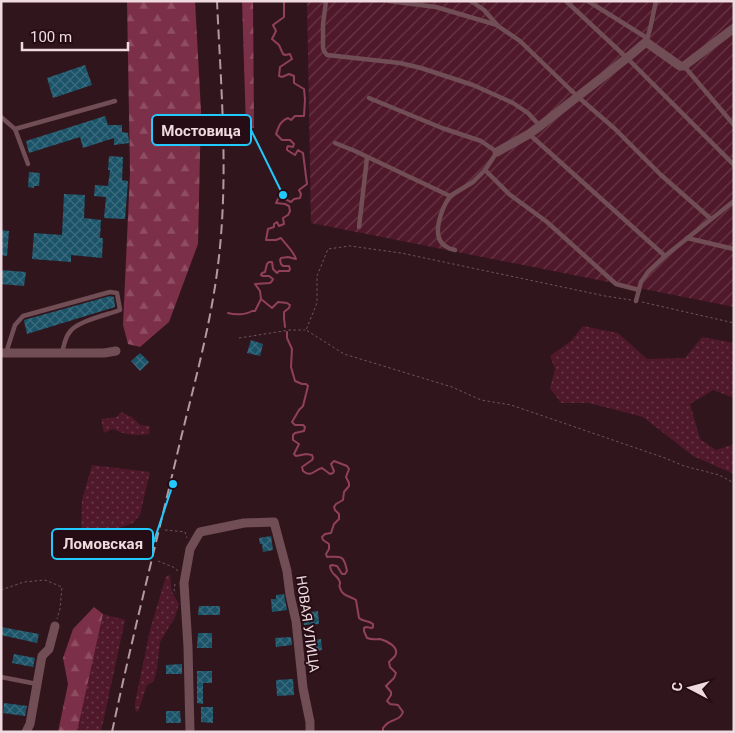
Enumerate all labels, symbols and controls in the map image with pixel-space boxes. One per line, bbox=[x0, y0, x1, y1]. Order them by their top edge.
scale bar bbox=[22, 20, 129, 52]
text: 100 m bbox=[30, 28, 72, 46]
callout: Мостовица bbox=[152, 115, 251, 145]
text: Мостовица bbox=[161, 122, 241, 140]
callout: Ломовская bbox=[52, 529, 153, 559]
text: Ломовская bbox=[63, 535, 143, 553]
street label: НОВАЯ УЛИЦА bbox=[293, 575, 323, 673]
north arrow bbox=[665, 663, 715, 713]
text: С bbox=[669, 681, 686, 692]

